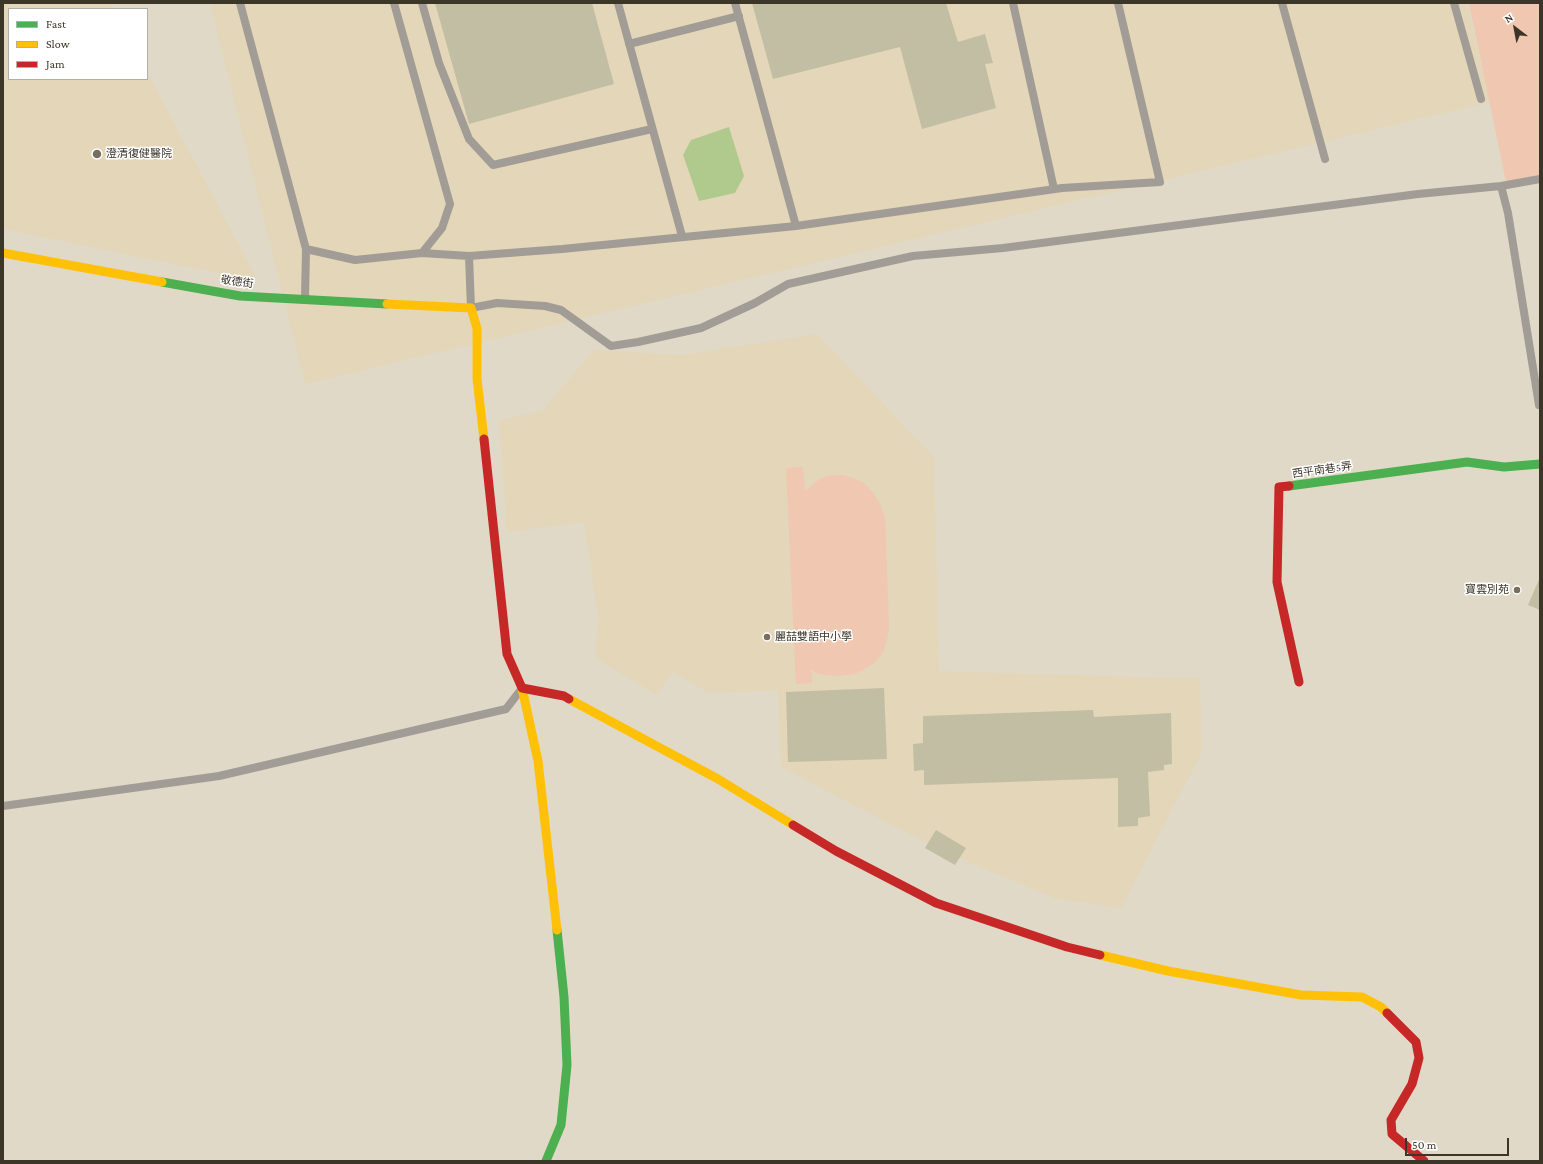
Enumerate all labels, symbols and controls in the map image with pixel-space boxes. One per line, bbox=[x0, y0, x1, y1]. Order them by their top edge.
legend bbox=[8, 8, 148, 80]
north arrow bbox=[1495, 8, 1535, 48]
text: N bbox=[1502, 11, 1515, 25]
text: Fast bbox=[46, 17, 66, 31]
text: Slow bbox=[46, 37, 70, 51]
text: Jam bbox=[46, 57, 65, 71]
place label: 澄清復健醫院 bbox=[106, 147, 172, 161]
marker: 澄清復健醫院 bbox=[91, 148, 103, 160]
street label: 敬德街 bbox=[220, 273, 254, 291]
street label: 西平南巷5弄 bbox=[1291, 459, 1353, 481]
place label: 寶雲別苑 bbox=[1465, 583, 1509, 597]
marker: 寶雲別苑 bbox=[1512, 585, 1522, 595]
place label: 麗喆雙語中小學 bbox=[775, 630, 852, 644]
marker: 麗喆雙語中小學 bbox=[762, 632, 772, 642]
scale bar bbox=[1407, 1130, 1511, 1156]
text: 50 m bbox=[1412, 1138, 1436, 1152]

